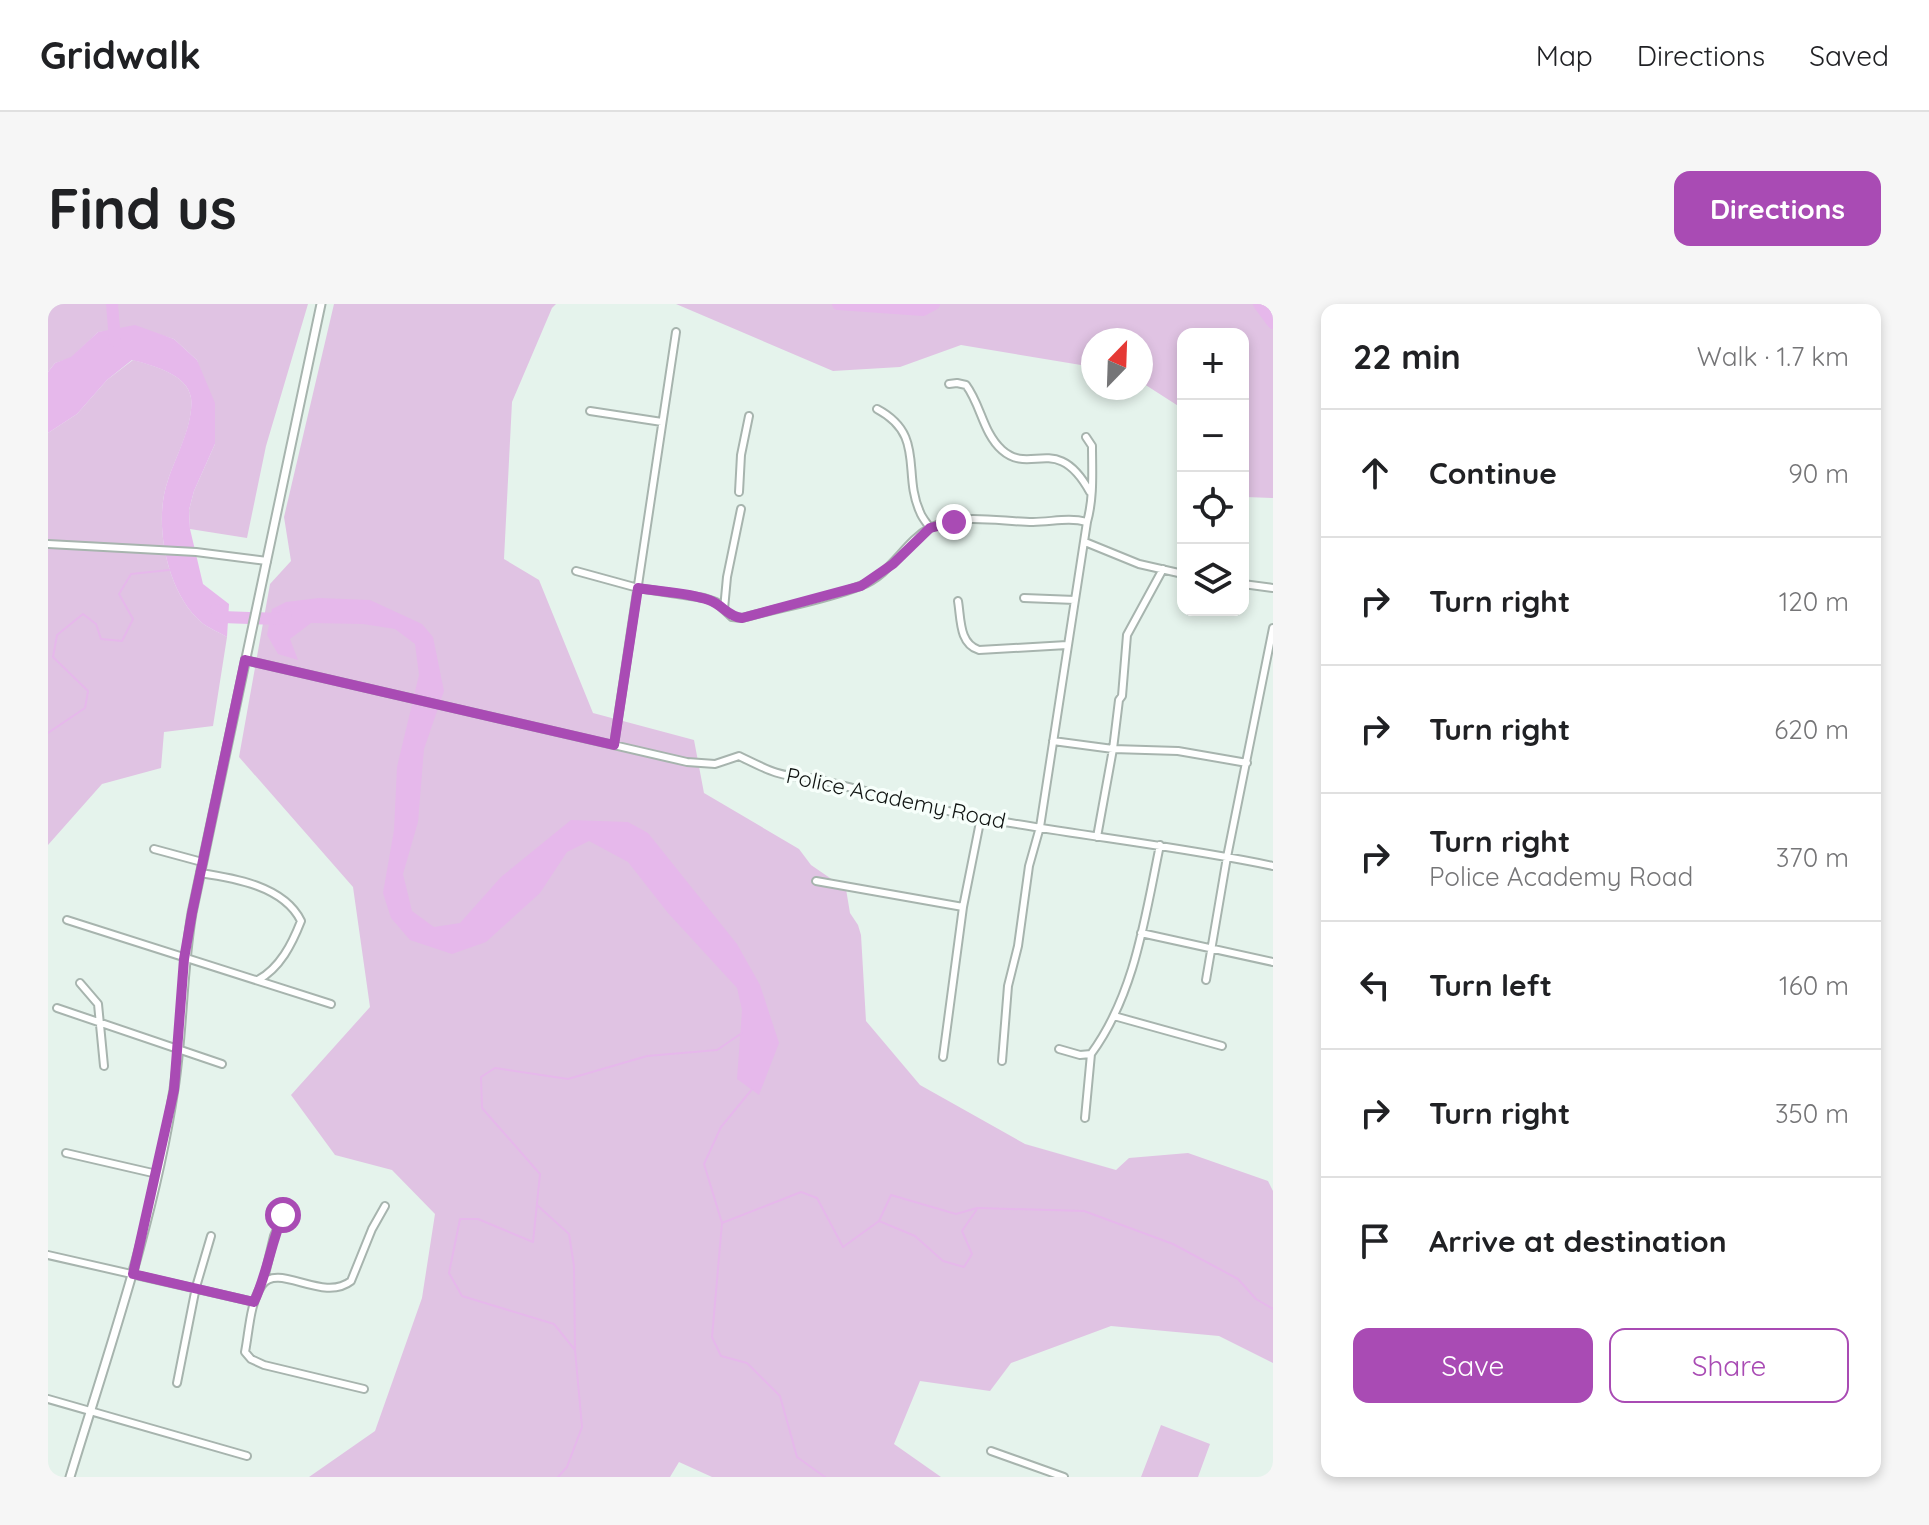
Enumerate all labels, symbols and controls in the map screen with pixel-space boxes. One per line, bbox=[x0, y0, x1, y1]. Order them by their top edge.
text: Gridwalk bbox=[40, 31, 201, 79]
text: Map bbox=[1536, 38, 1593, 73]
text: Directions bbox=[1637, 38, 1765, 73]
text: Saved bbox=[1809, 38, 1889, 73]
button: Directions bbox=[1674, 171, 1881, 246]
text: Find us bbox=[48, 173, 237, 243]
north arrow bbox=[1081, 328, 1153, 400]
map controls bbox=[1177, 328, 1249, 616]
button: + bbox=[1177, 328, 1249, 400]
text: 22 min bbox=[1353, 335, 1461, 378]
text: Walk · 1.7 km bbox=[1697, 340, 1849, 373]
button: − bbox=[1177, 400, 1249, 472]
icon: ahead bbox=[1353, 451, 1397, 495]
text: Continue bbox=[1429, 454, 1557, 492]
text: 90 m bbox=[1788, 457, 1849, 490]
button: locate bbox=[1177, 472, 1249, 544]
route end bbox=[936, 504, 972, 540]
button: layers bbox=[1177, 544, 1249, 616]
icon: right bbox=[1353, 579, 1397, 623]
text: Turn right bbox=[1429, 582, 1570, 620]
text: 120 m bbox=[1779, 585, 1849, 618]
icon: right bbox=[1353, 707, 1397, 751]
text: Turn right bbox=[1429, 710, 1570, 748]
text: 620 m bbox=[1774, 713, 1849, 746]
street label: Police Academy Road bbox=[784, 761, 1008, 835]
text: Turn right bbox=[1429, 822, 1570, 860]
icon: right bbox=[1353, 835, 1397, 879]
text: 370 m bbox=[1776, 841, 1849, 874]
text: Police Academy Road bbox=[1429, 860, 1693, 893]
icon: left bbox=[1353, 963, 1397, 1007]
text: Turn left bbox=[1429, 966, 1552, 1004]
text: 160 m bbox=[1779, 969, 1849, 1002]
icon: right bbox=[1353, 1091, 1397, 1135]
text: Turn right bbox=[1429, 1094, 1570, 1132]
text: 350 m bbox=[1775, 1097, 1849, 1130]
route start bbox=[265, 1197, 301, 1233]
icon: arrive bbox=[1353, 1219, 1397, 1263]
text: Arrive at destination bbox=[1429, 1222, 1727, 1260]
button: Save bbox=[1353, 1328, 1593, 1403]
button: Share bbox=[1609, 1328, 1849, 1403]

